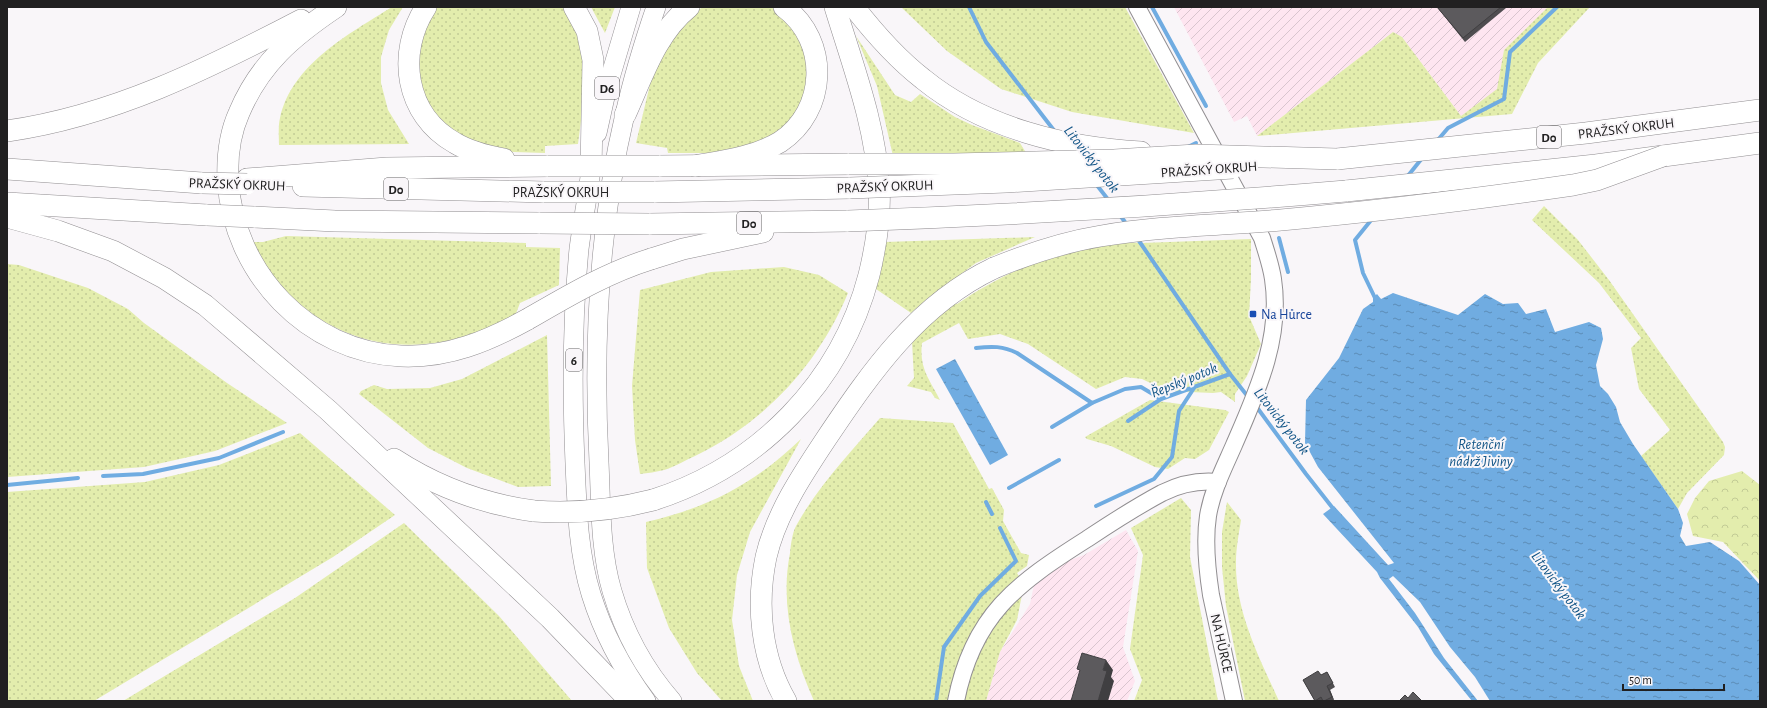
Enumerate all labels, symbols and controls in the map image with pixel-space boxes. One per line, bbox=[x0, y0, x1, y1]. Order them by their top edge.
road number: D6 bbox=[595, 77, 619, 99]
street label: PRAŽSKÝ OKRUH bbox=[1577, 113, 1675, 142]
water label: Litovický potok bbox=[1061, 123, 1122, 196]
road number: D0 bbox=[1537, 126, 1561, 148]
street label: PRAŽSKÝ OKRUH bbox=[1160, 157, 1258, 180]
street label: PRAŽSKÝ OKRUH bbox=[188, 173, 286, 194]
street label: PRAŽSKÝ OKRUH bbox=[836, 175, 934, 196]
road number: D0 bbox=[384, 178, 408, 200]
street label: PRAŽSKÝ OKRUH bbox=[513, 183, 609, 200]
road number: D0 bbox=[737, 212, 761, 234]
place label: Na Hůrce bbox=[1261, 308, 1312, 322]
marker: Na Hůrce bbox=[1248, 309, 1258, 319]
road number: 6 bbox=[566, 349, 582, 371]
water label: Řepský potok bbox=[1148, 359, 1220, 401]
water label: Litovický potok bbox=[1251, 385, 1312, 458]
water label: Retenční nádrž Jiviny bbox=[1449, 437, 1513, 469]
water label: Litovický potok bbox=[1528, 549, 1589, 622]
street label: NA HŮRCE bbox=[1207, 612, 1238, 674]
scale bar bbox=[1623, 666, 1724, 692]
text: 50 m bbox=[1629, 674, 1652, 686]

